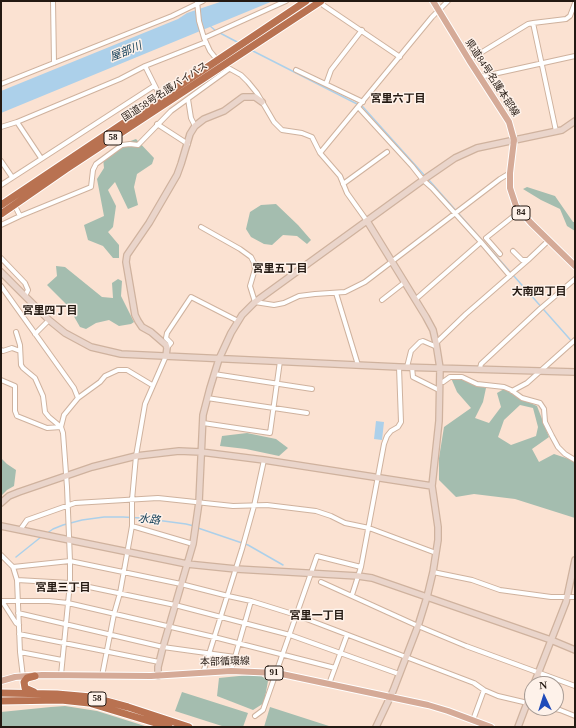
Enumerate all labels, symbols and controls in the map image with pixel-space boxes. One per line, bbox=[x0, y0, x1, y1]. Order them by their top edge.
street label: 県道84号名護本部線 bbox=[462, 37, 522, 119]
water label: 屋部川 bbox=[108, 40, 144, 64]
street label: 国道58号名護バイパス bbox=[120, 60, 210, 124]
district label: 宮里六丁目 bbox=[371, 92, 425, 106]
road number: 58 bbox=[104, 131, 122, 145]
road number: 84 bbox=[512, 206, 530, 220]
district label: 宮里五丁目 bbox=[253, 262, 307, 276]
district label: 大南四丁目 bbox=[512, 285, 566, 299]
district label: 宮里四丁目 bbox=[23, 304, 77, 318]
water label: 水路 bbox=[137, 512, 161, 528]
district label: 宮里三丁目 bbox=[36, 581, 90, 595]
district label: 宮里一丁目 bbox=[290, 609, 344, 623]
street label: 本部循環線 bbox=[200, 656, 250, 668]
road number: 91 bbox=[265, 666, 283, 680]
north arrow bbox=[524, 676, 564, 716]
text: N bbox=[539, 679, 548, 691]
road number: 58 bbox=[88, 692, 106, 706]

